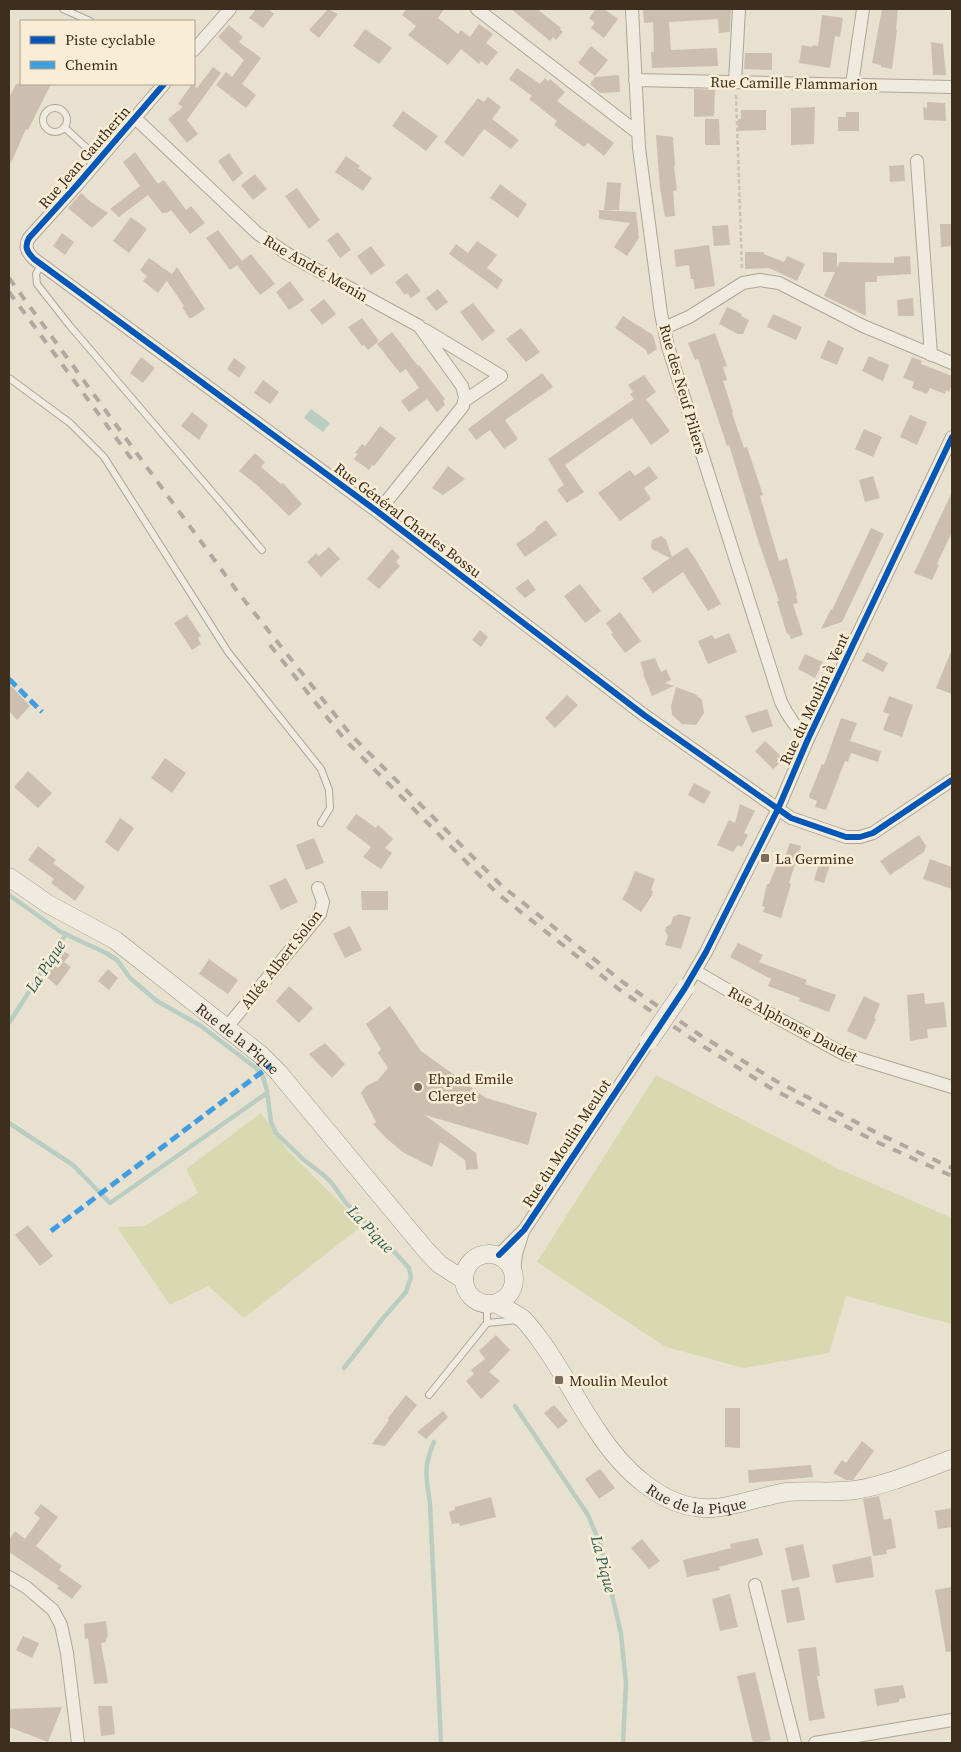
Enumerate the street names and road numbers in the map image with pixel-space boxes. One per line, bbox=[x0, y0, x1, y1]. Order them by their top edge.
street label: Rue Camille Flammarion bbox=[710, 71, 878, 95]
street label: Rue Jean Gautherin bbox=[33, 101, 135, 213]
street label: Rue André Menin bbox=[260, 229, 372, 307]
street label: Rue des Neuf Piliers bbox=[654, 322, 712, 456]
street label: Rue Général Charles Bossu bbox=[330, 458, 486, 583]
street label: Rue du Moulin à Vent bbox=[774, 630, 854, 768]
street label: Allée Albert Solon bbox=[235, 905, 327, 1013]
street label: Rue Alphonse Daudet bbox=[725, 981, 862, 1067]
street label: Rue de la Pique bbox=[192, 997, 285, 1079]
street label: Rue du Moulin Meulot bbox=[517, 1075, 615, 1211]
street label: Rue de la Pique bbox=[643, 1478, 749, 1519]

